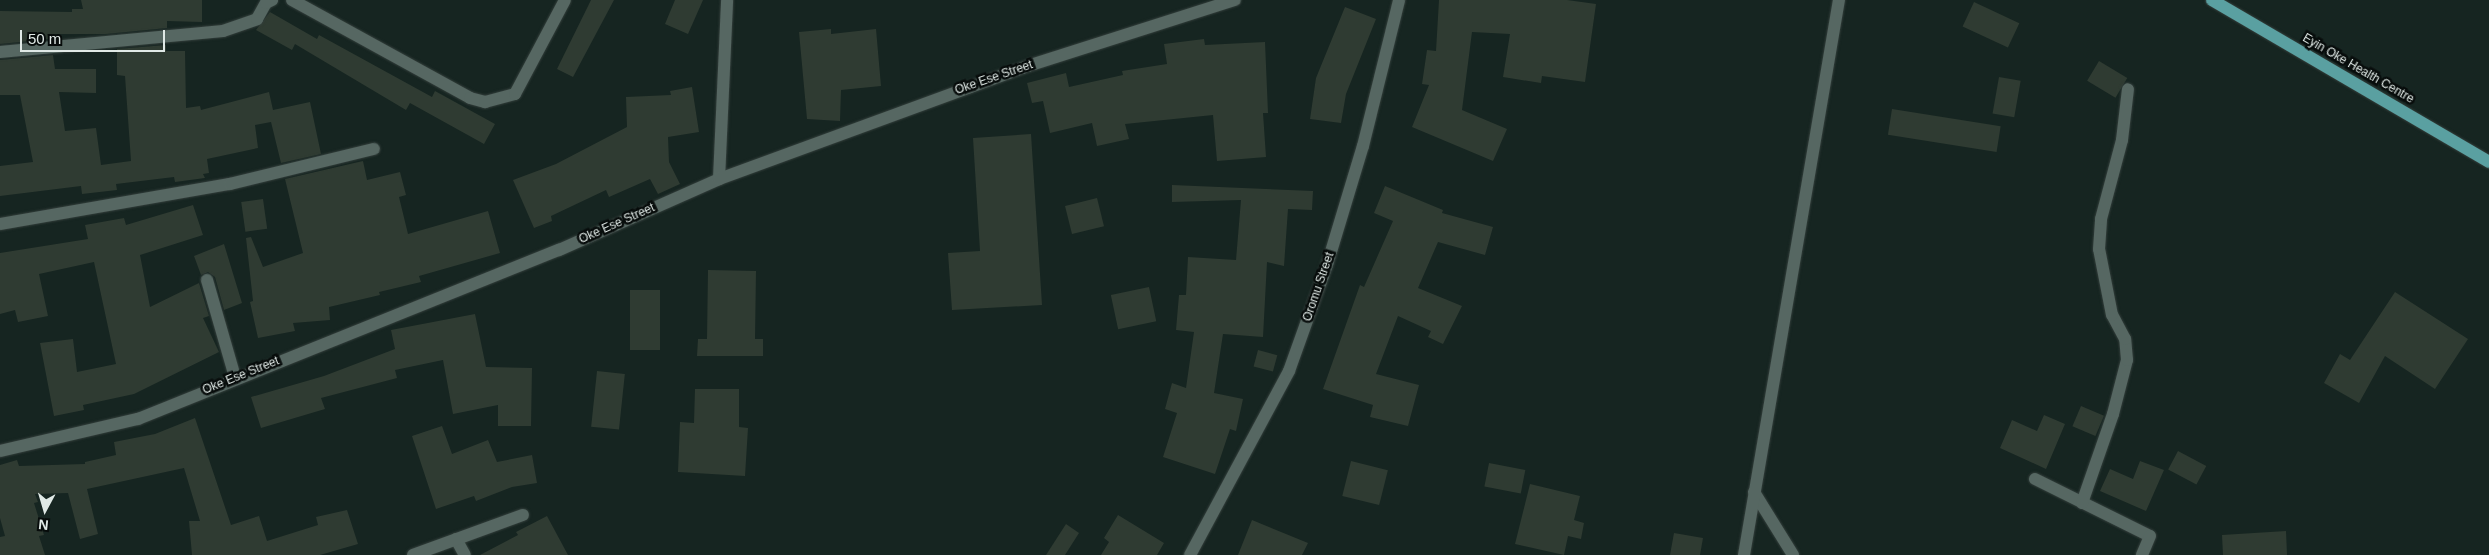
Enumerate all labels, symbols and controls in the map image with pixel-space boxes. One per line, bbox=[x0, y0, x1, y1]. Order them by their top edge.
scale bar bbox=[22, 20, 168, 52]
text: 50 m bbox=[28, 30, 61, 47]
street label: Eyin Oke Health Centre bbox=[2300, 31, 2416, 107]
street label: Oke Ese Street bbox=[953, 58, 1035, 98]
street label: Oke Ese Street bbox=[577, 201, 657, 247]
street label: Oromu Street bbox=[1300, 251, 1338, 323]
street label: Oke Ese Street bbox=[201, 354, 281, 398]
north arrow bbox=[20, 485, 70, 535]
text: N bbox=[38, 516, 49, 533]

